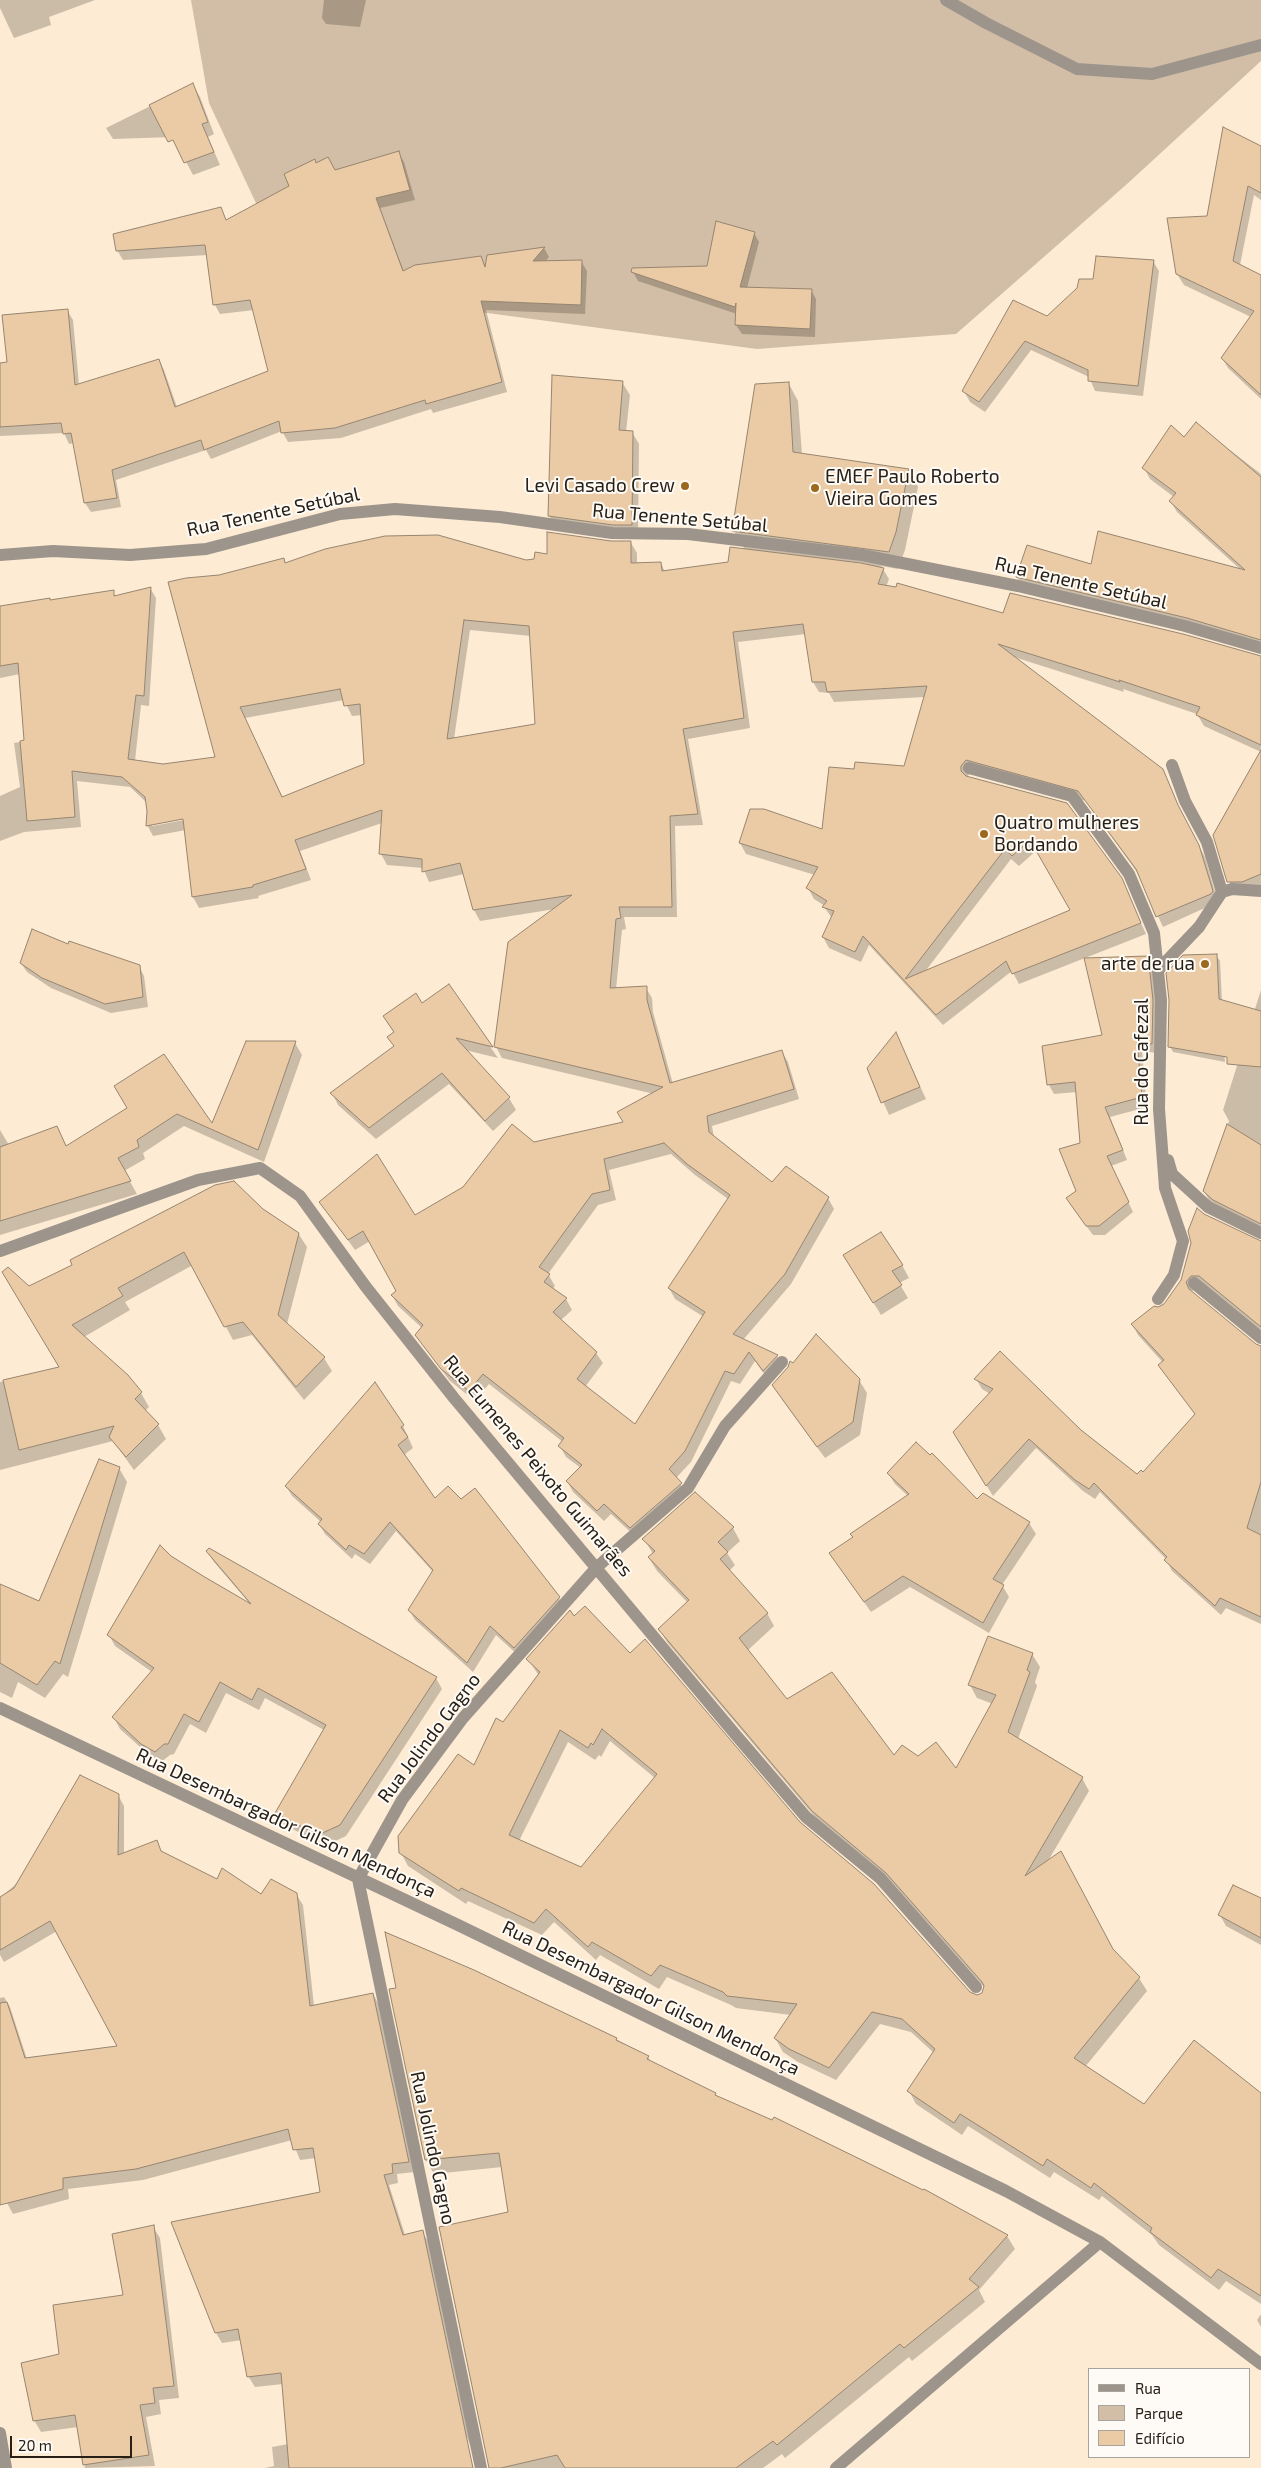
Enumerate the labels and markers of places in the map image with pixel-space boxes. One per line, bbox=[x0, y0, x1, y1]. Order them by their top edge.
place label: EMEF Paulo Roberto Vieira Gomes bbox=[825, 466, 1000, 510]
place label: Levi Casado Crew bbox=[525, 475, 675, 497]
marker: Levi Casado Crew bbox=[679, 480, 691, 492]
marker: EMEF Paulo Roberto Vieira Gomes bbox=[809, 482, 821, 494]
place label: Quatro mulheres Bordando bbox=[994, 812, 1139, 856]
marker: Quatro mulheres Bordando bbox=[978, 828, 990, 840]
place label: arte de rua bbox=[1101, 953, 1195, 975]
marker: arte de rua bbox=[1199, 958, 1211, 970]

